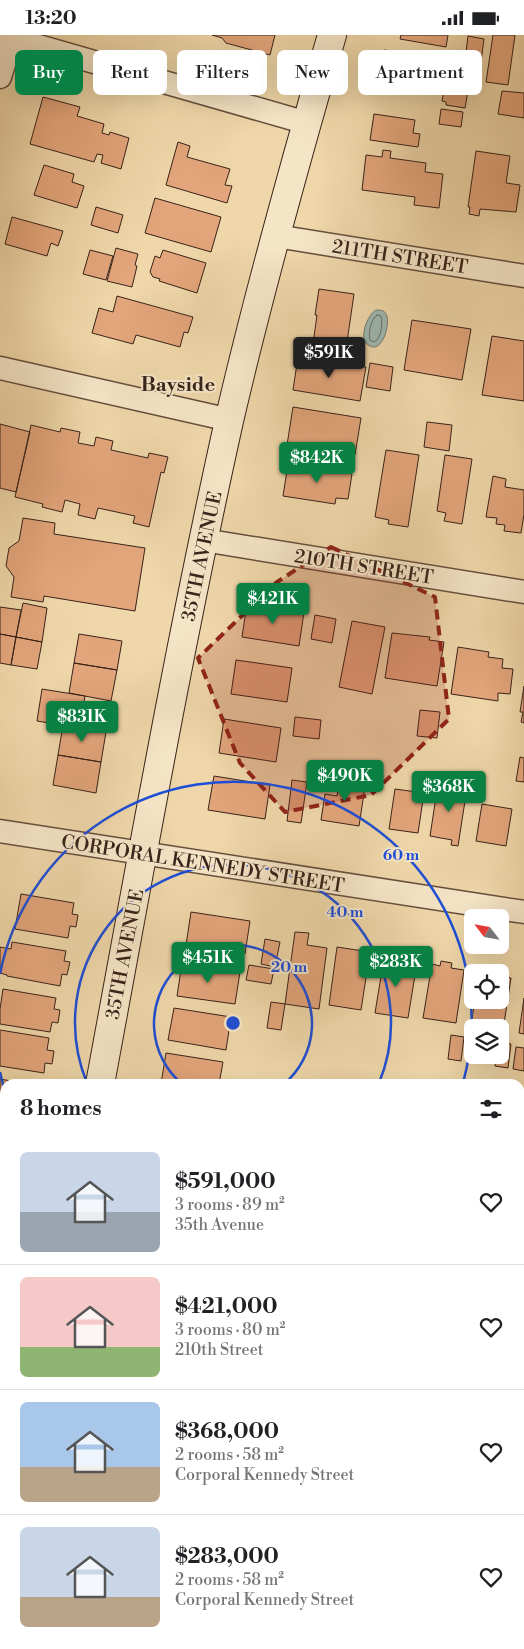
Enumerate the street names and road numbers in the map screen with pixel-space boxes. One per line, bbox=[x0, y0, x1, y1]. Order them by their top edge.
street label: 211TH STREET bbox=[330, 234, 469, 280]
street label: 35TH AVENUE bbox=[176, 489, 227, 623]
street label: 210TH STREET bbox=[293, 544, 435, 590]
street label: CORPORAL KENNEDY STREET bbox=[60, 830, 346, 898]
street label: 35TH AVENUE bbox=[101, 887, 149, 1021]

